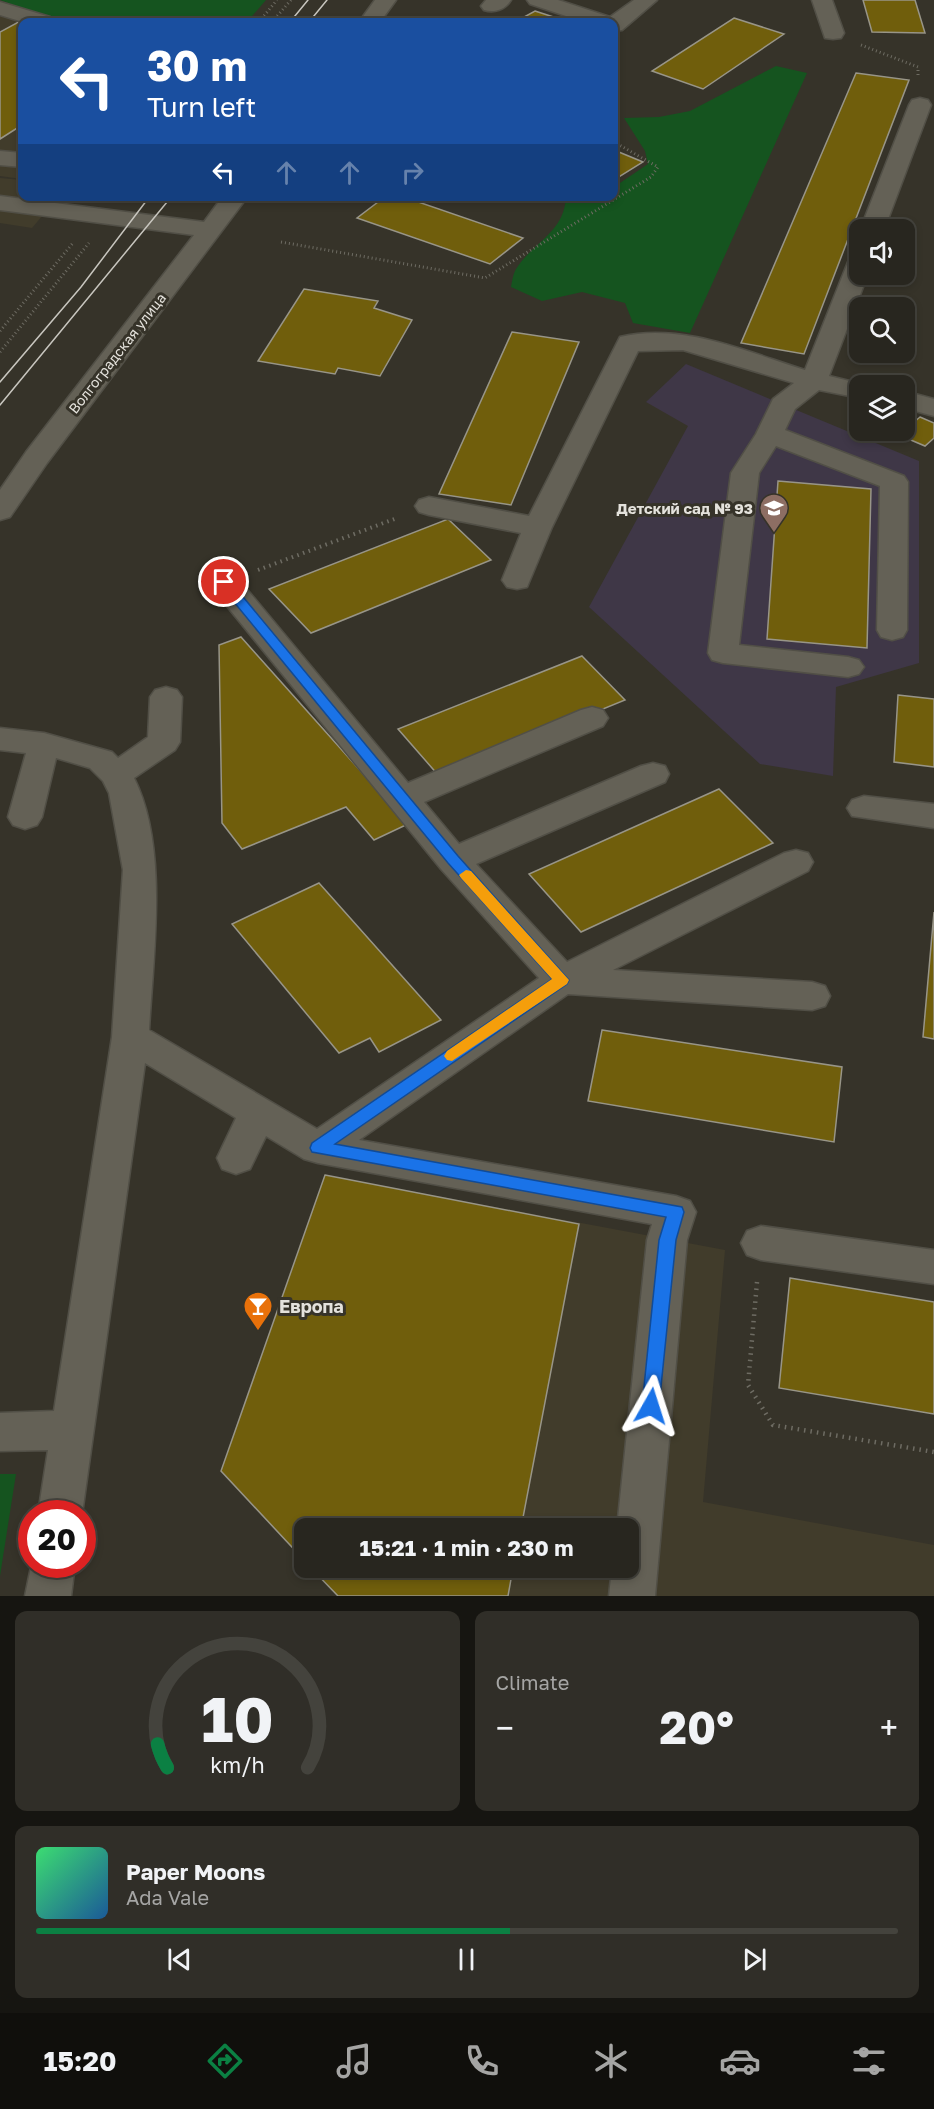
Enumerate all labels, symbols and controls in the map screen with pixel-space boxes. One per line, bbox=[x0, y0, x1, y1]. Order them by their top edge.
text: 30 m bbox=[147, 40, 247, 90]
icon: left bbox=[48, 42, 126, 120]
text: Turn left bbox=[147, 91, 256, 123]
icon: left bbox=[207, 156, 240, 189]
icon: ahead bbox=[270, 156, 303, 189]
icon: ahead bbox=[333, 156, 366, 189]
icon: right bbox=[396, 156, 429, 189]
map controls bbox=[849, 219, 915, 441]
button: sound bbox=[849, 219, 915, 285]
street label: Волгоградская улица bbox=[65, 289, 169, 417]
button: search bbox=[849, 297, 915, 363]
button: layers bbox=[849, 375, 915, 441]
school or university icon: Детский сад № 93 bbox=[758, 492, 790, 534]
place label: Детский сад № 93 bbox=[616, 499, 753, 517]
pin bbox=[198, 556, 249, 607]
icon: arrive bbox=[207, 565, 240, 598]
bar icon: Европа bbox=[242, 1290, 274, 1332]
place label: Европа bbox=[279, 1295, 344, 1317]
position arrow bbox=[619, 1374, 683, 1438]
speed limit sign: 20 bbox=[18, 1500, 96, 1578]
text: 15:21 · 1 min · 230 m bbox=[360, 1534, 573, 1561]
text: Climate bbox=[496, 1670, 569, 1694]
text: 10 bbox=[201, 1681, 274, 1756]
text: 20° bbox=[660, 1700, 734, 1754]
text: − bbox=[496, 1708, 514, 1747]
text: + bbox=[880, 1708, 898, 1747]
text: km/h bbox=[210, 1752, 265, 1778]
text: Paper Moons bbox=[126, 1858, 265, 1885]
text: Ada Vale bbox=[126, 1885, 209, 1909]
icon: previous bbox=[163, 1943, 196, 1976]
icon: pause bbox=[450, 1943, 483, 1976]
icon: next bbox=[738, 1943, 771, 1976]
icon: directions bbox=[204, 2040, 246, 2082]
icon: music bbox=[333, 2040, 375, 2082]
icon: phone bbox=[461, 2040, 503, 2082]
icon: climate bbox=[590, 2040, 632, 2082]
icon: car bbox=[719, 2040, 761, 2082]
icon: filters bbox=[848, 2040, 890, 2082]
text: 15:20 bbox=[43, 2045, 117, 2077]

